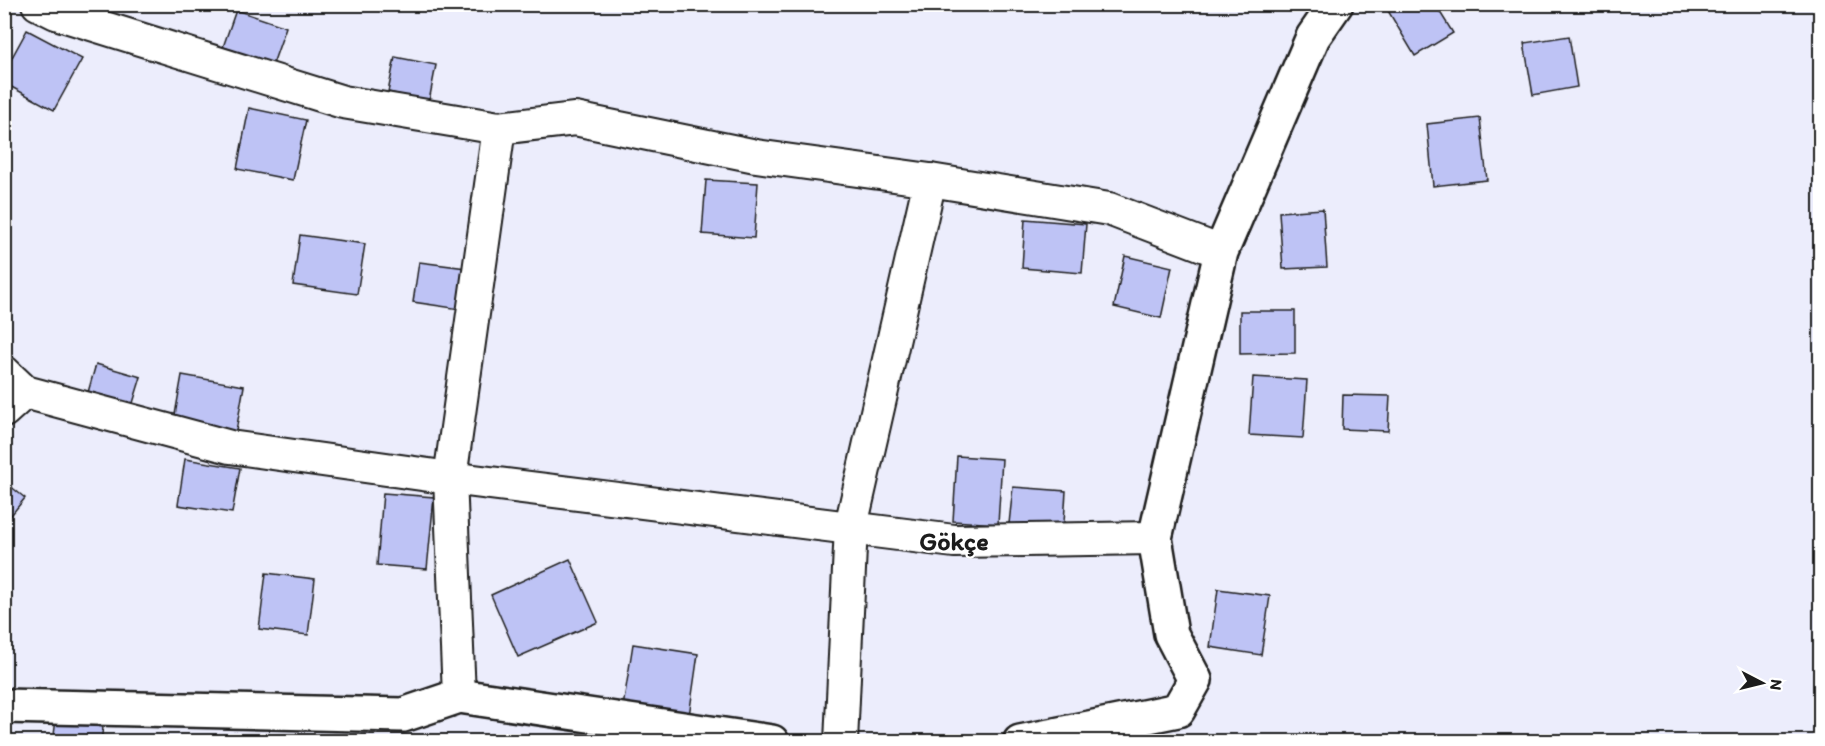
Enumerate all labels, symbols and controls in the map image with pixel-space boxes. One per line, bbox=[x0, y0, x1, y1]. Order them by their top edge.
district label: Gökçe bbox=[919, 525, 989, 557]
north arrow bbox=[1732, 653, 1792, 713]
text: N bbox=[1766, 678, 1786, 691]

